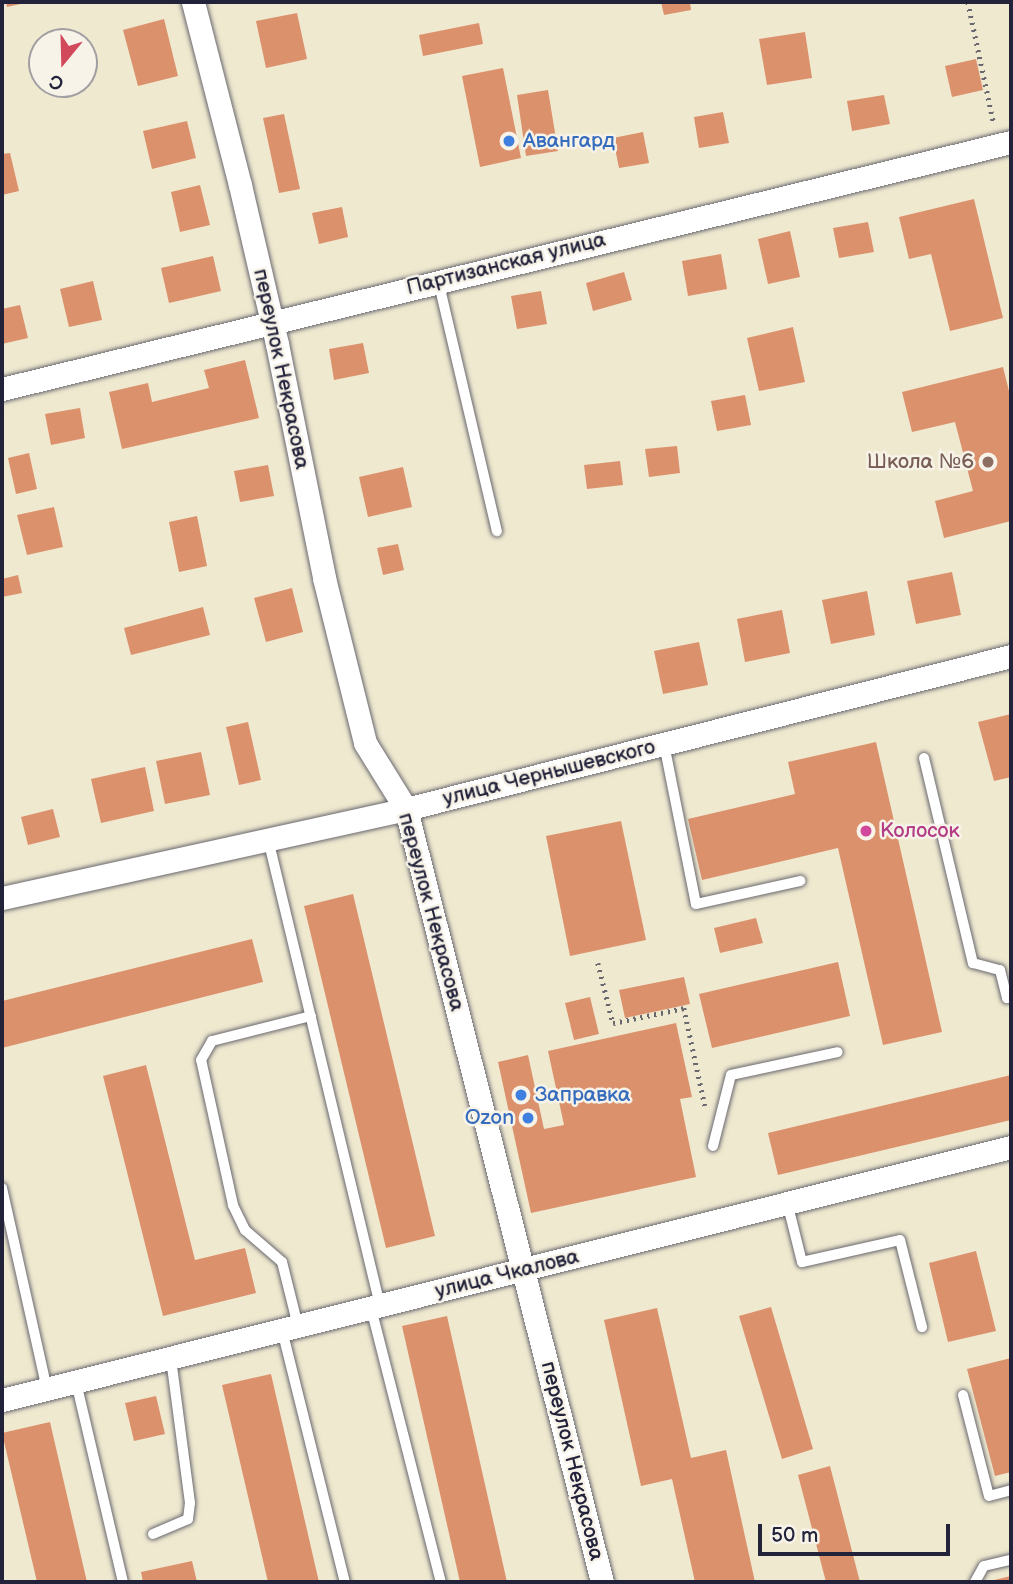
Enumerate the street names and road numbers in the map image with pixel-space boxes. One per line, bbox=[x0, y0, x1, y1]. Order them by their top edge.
street label: Партизанская улица bbox=[404, 227, 608, 301]
street label: переулок Некрасова bbox=[247, 267, 315, 471]
street label: улица Чернышевского bbox=[440, 734, 658, 812]
street label: переулок Некрасова bbox=[392, 810, 470, 1014]
street label: улица Чкалова bbox=[433, 1244, 581, 1304]
street label: переулок Некрасова bbox=[535, 1359, 609, 1563]

